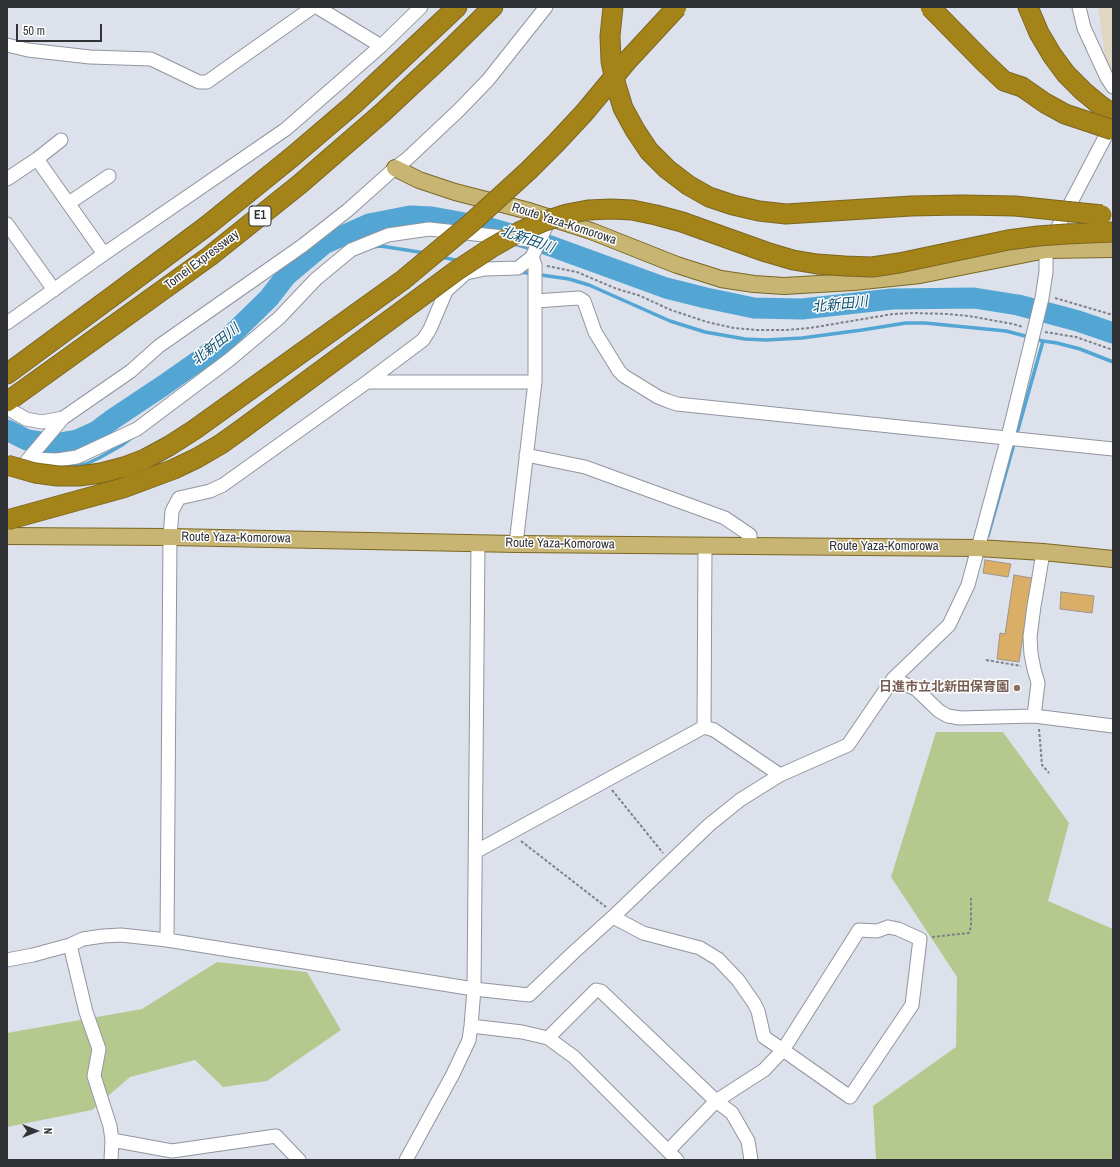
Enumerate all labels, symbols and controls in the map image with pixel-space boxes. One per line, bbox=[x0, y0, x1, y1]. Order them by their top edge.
scale bar bbox=[18, 16, 104, 42]
text: 50 m bbox=[23, 23, 45, 39]
street label: Route Yaza-Komorowa bbox=[510, 200, 618, 248]
road number: E1 bbox=[249, 206, 271, 226]
water label: 北新田川 bbox=[498, 223, 556, 257]
street label: Tomei Expressway bbox=[162, 227, 242, 293]
water label: 北新田川 bbox=[811, 294, 869, 316]
water label: 北新田川 bbox=[189, 321, 243, 369]
street label: Route Yaza-Komorowa bbox=[181, 529, 291, 547]
street label: Route Yaza-Komorowa bbox=[505, 535, 615, 553]
street label: Route Yaza-Komorowa bbox=[829, 539, 939, 555]
place label: 日進市立北新田保育園 bbox=[879, 680, 1009, 696]
marker: 日進市立北新田保育園 bbox=[1012, 683, 1022, 693]
north arrow bbox=[16, 1111, 56, 1151]
text: N bbox=[41, 1128, 55, 1134]

